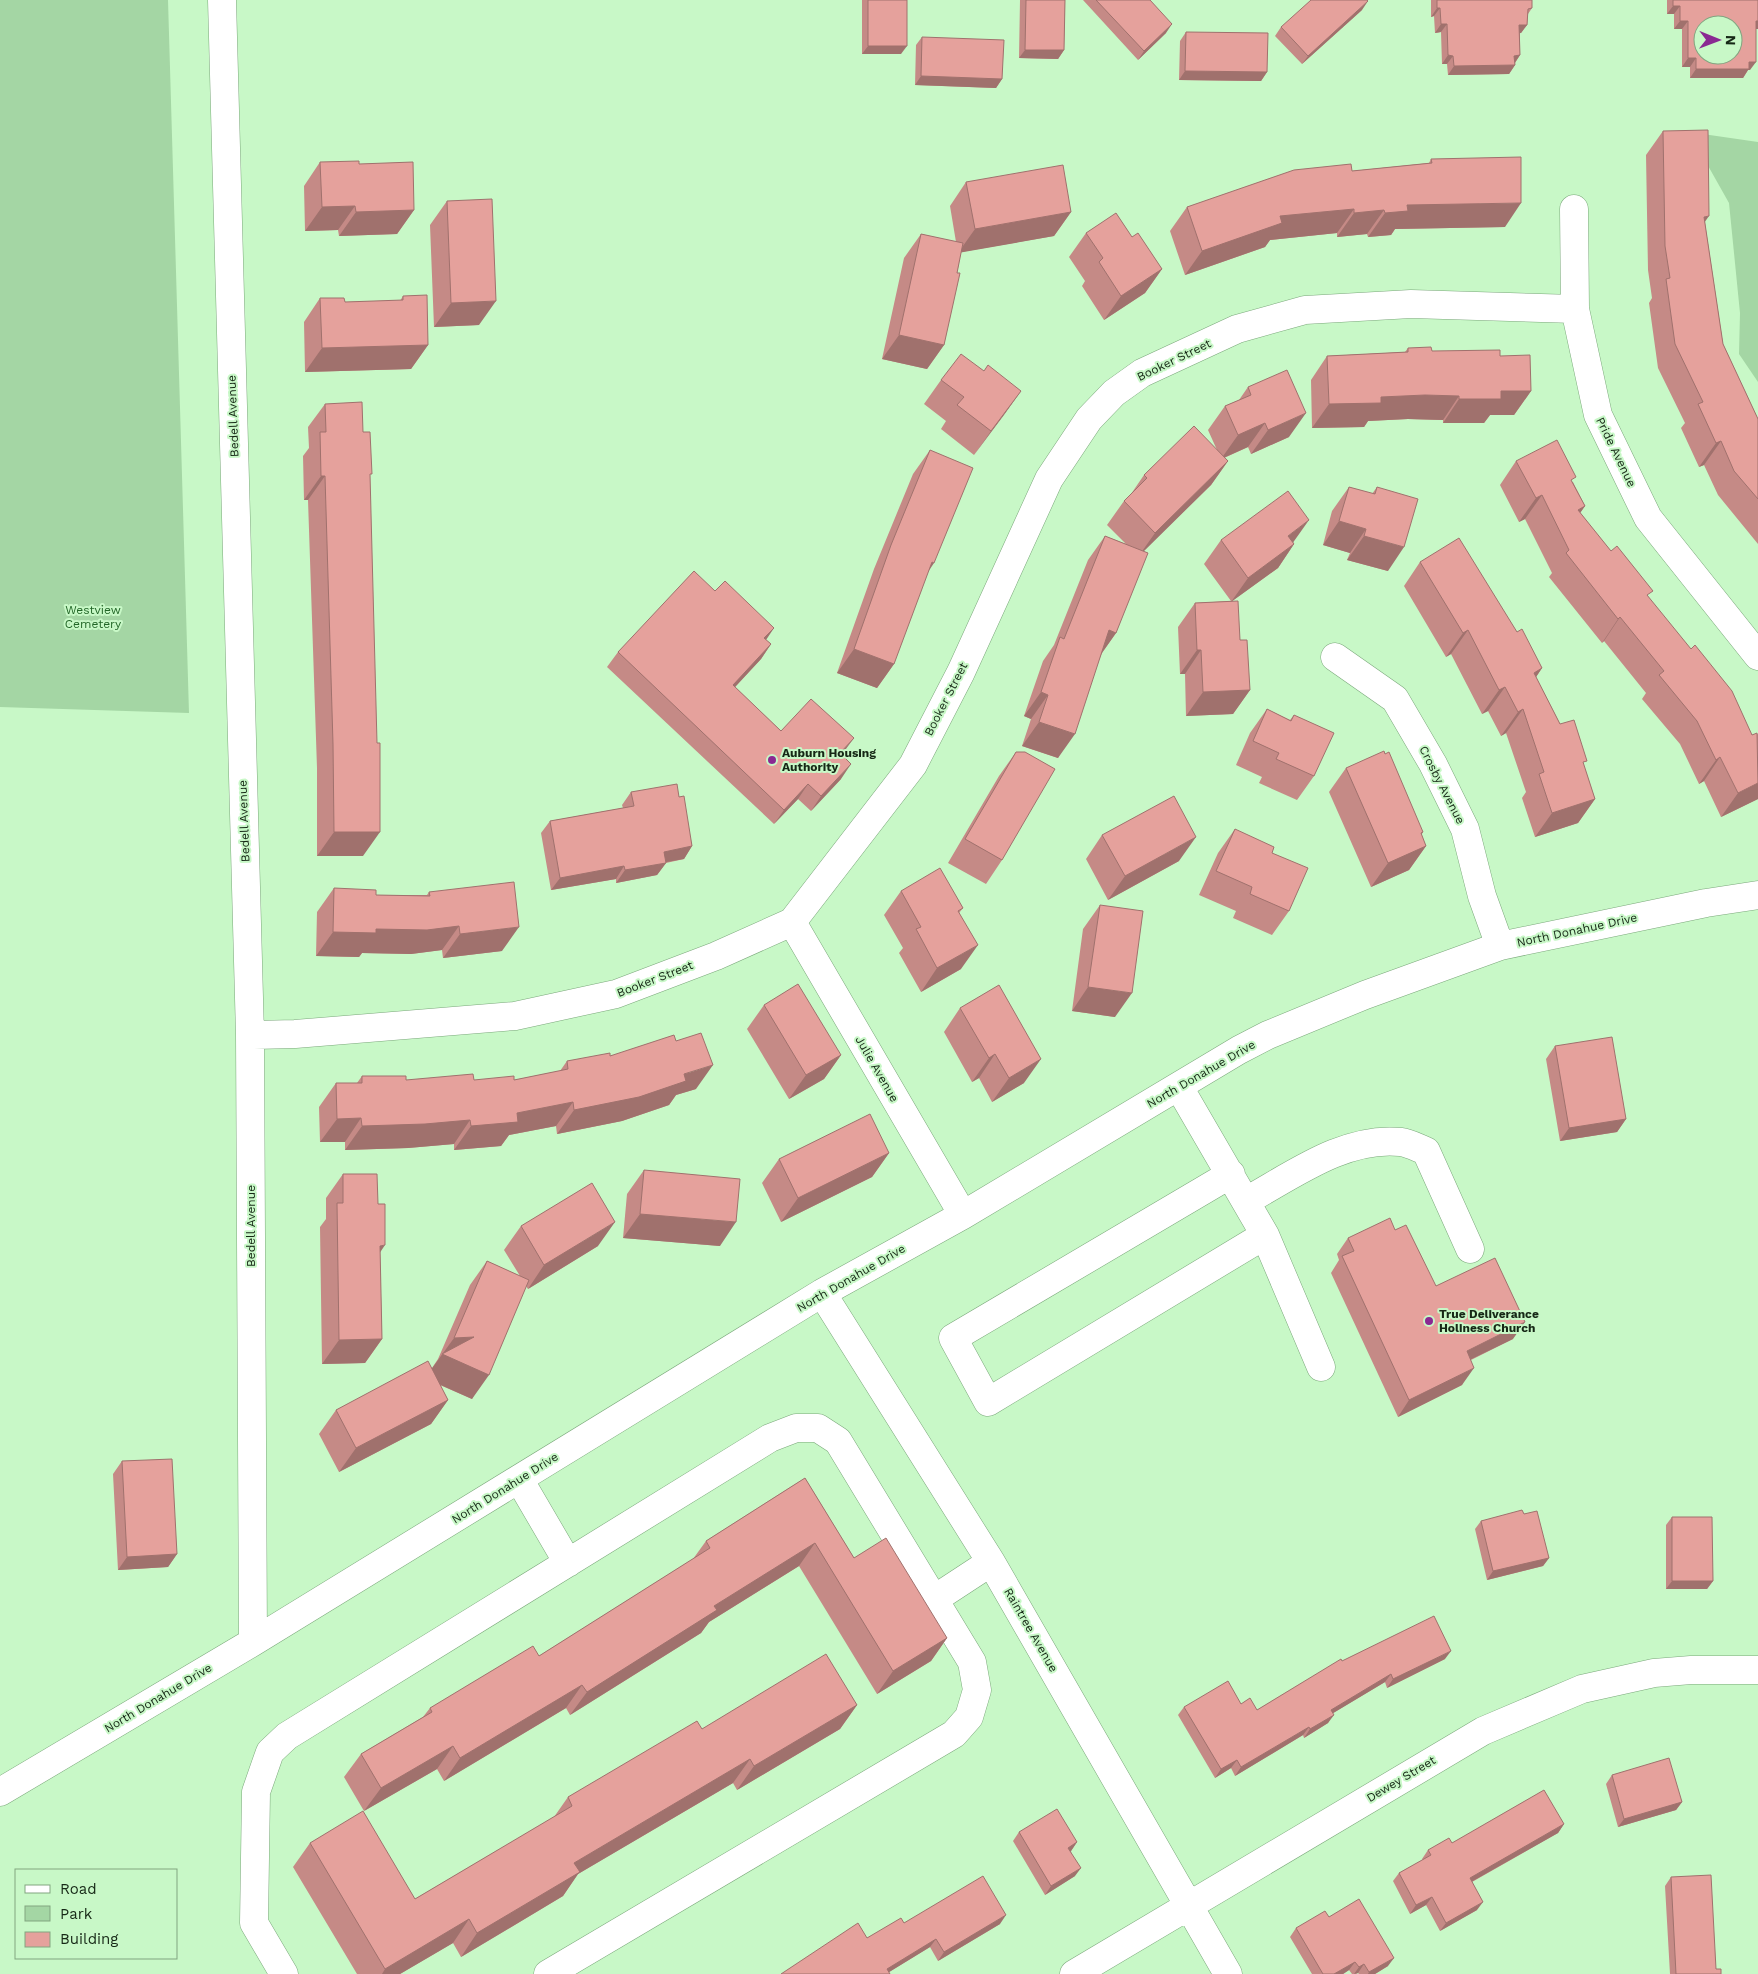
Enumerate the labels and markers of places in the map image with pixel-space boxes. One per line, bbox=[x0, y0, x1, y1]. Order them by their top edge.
place label: Auburn Housing Authority bbox=[782, 746, 876, 774]
marker: Auburn Housing Authority bbox=[766, 754, 778, 766]
place label: True Deliverance Holiness Church bbox=[1439, 1307, 1539, 1335]
marker: True Deliverance Holiness Church bbox=[1423, 1315, 1435, 1327]

